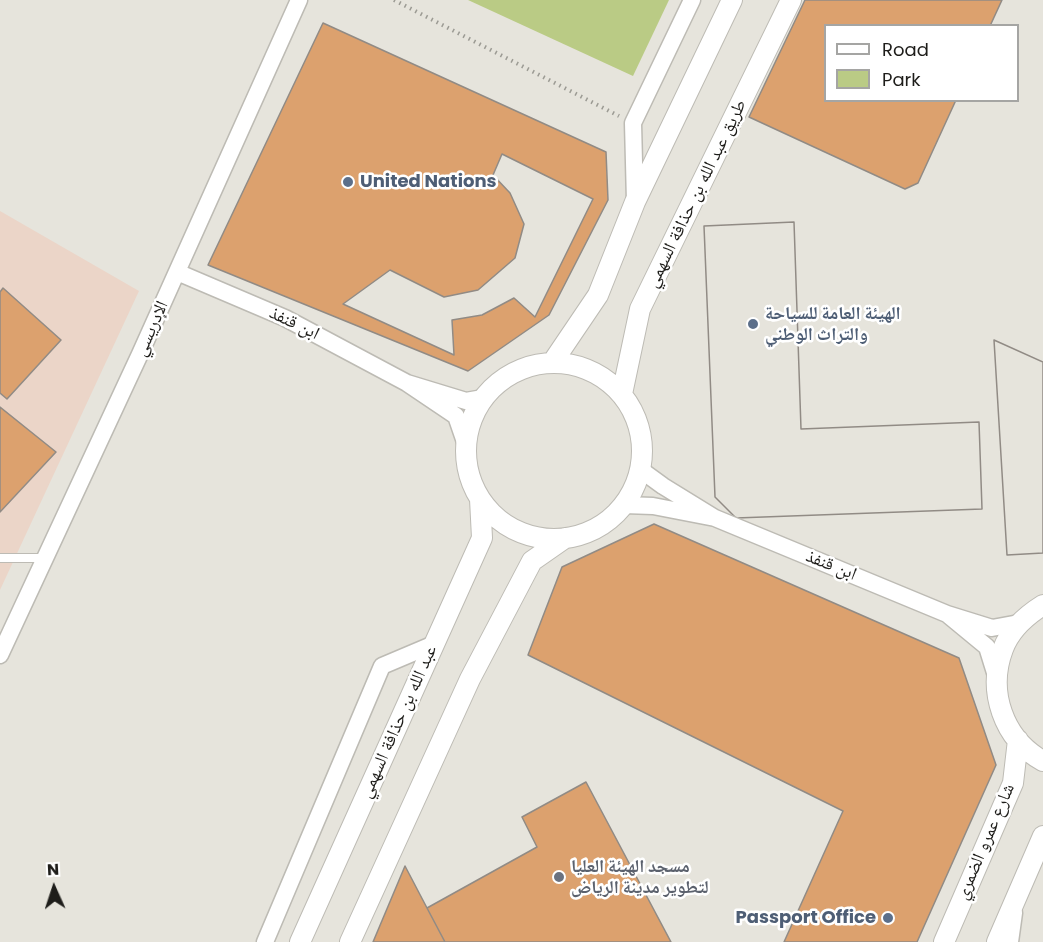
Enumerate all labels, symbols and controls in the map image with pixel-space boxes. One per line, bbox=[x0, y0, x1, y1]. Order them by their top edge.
legend bbox=[824, 24, 1019, 102]
text: Road bbox=[882, 37, 929, 62]
text: Park bbox=[882, 67, 921, 92]
street label: طريق عبد الله بن حذافة السهمي bbox=[642, 96, 752, 292]
place label: United Nations bbox=[360, 171, 497, 193]
marker: United Nations bbox=[341, 175, 355, 189]
street label: الإدريسي bbox=[130, 298, 174, 360]
street label: ابن قنفذ bbox=[265, 303, 323, 345]
place label: الهيئة العامة للسياحة والتراث الوطني bbox=[765, 303, 901, 346]
marker: الهيئة العامة للسياحة والتراث الوطني bbox=[746, 317, 760, 331]
street label: ابن قنفذ bbox=[802, 546, 860, 586]
street label: عبد الله بن حذافة السهمي bbox=[356, 642, 442, 802]
street label: شارع عمرو الضمري bbox=[952, 781, 1020, 903]
place label: مسجد الهيئة العليا لتطوير مدينة الرياض bbox=[571, 856, 709, 898]
north arrow bbox=[24, 858, 84, 918]
text: N bbox=[46, 858, 60, 881]
marker: مسجد الهيئة العليا لتطوير مدينة الرياض bbox=[552, 870, 566, 884]
place label: Passport Office bbox=[736, 907, 876, 929]
marker: Passport Office bbox=[881, 911, 895, 925]

